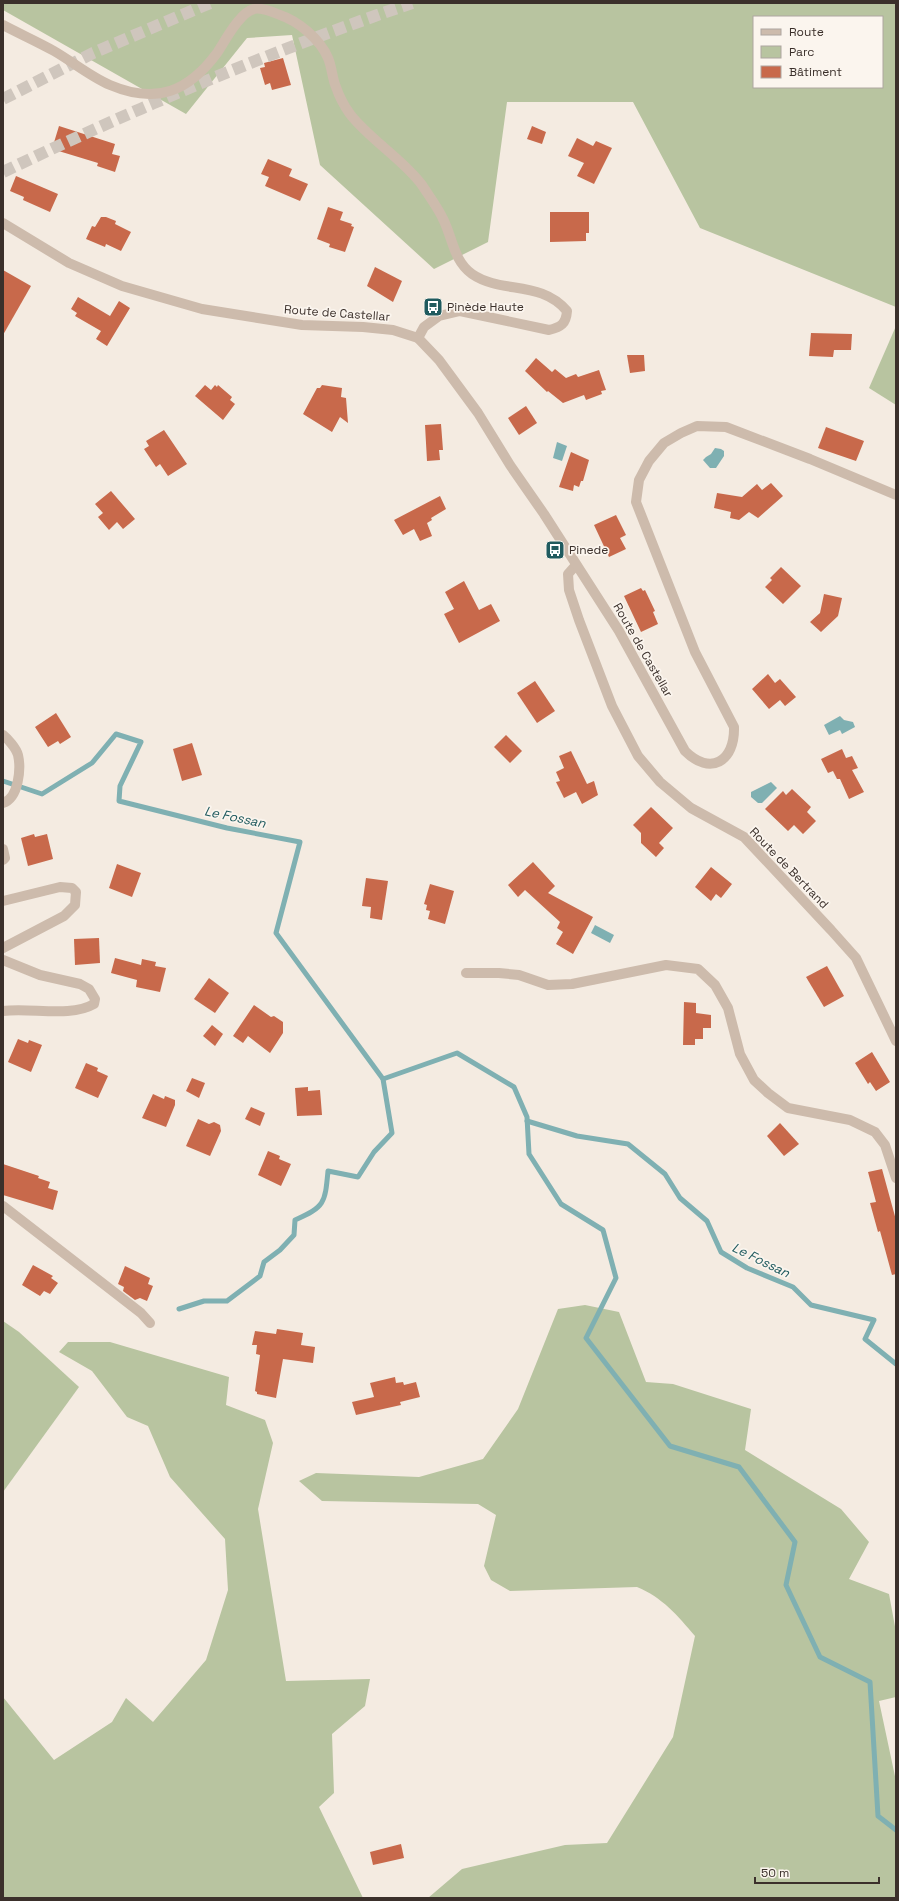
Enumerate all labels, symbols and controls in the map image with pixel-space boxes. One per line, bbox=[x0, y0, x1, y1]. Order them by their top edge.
legend bbox=[753, 16, 883, 88]
text: Route bbox=[789, 24, 824, 40]
text: Parc bbox=[789, 44, 814, 60]
text: Bâtiment bbox=[789, 64, 842, 80]
bus stop icon: Pinède Haute bbox=[422, 296, 444, 318]
place label: Pinède Haute bbox=[447, 299, 524, 315]
street label: Route de Castellar bbox=[283, 301, 391, 325]
bus stop icon: Pinede bbox=[544, 539, 566, 561]
place label: Pinede bbox=[569, 542, 608, 558]
street label: Route de Castellar bbox=[610, 600, 677, 700]
water label: Le Fossan bbox=[203, 802, 268, 832]
street label: Route de Bertrand bbox=[746, 824, 832, 912]
water label: Le Fossan bbox=[729, 1239, 794, 1282]
scale bar bbox=[755, 1859, 879, 1885]
text: 50 m bbox=[761, 1865, 789, 1881]

